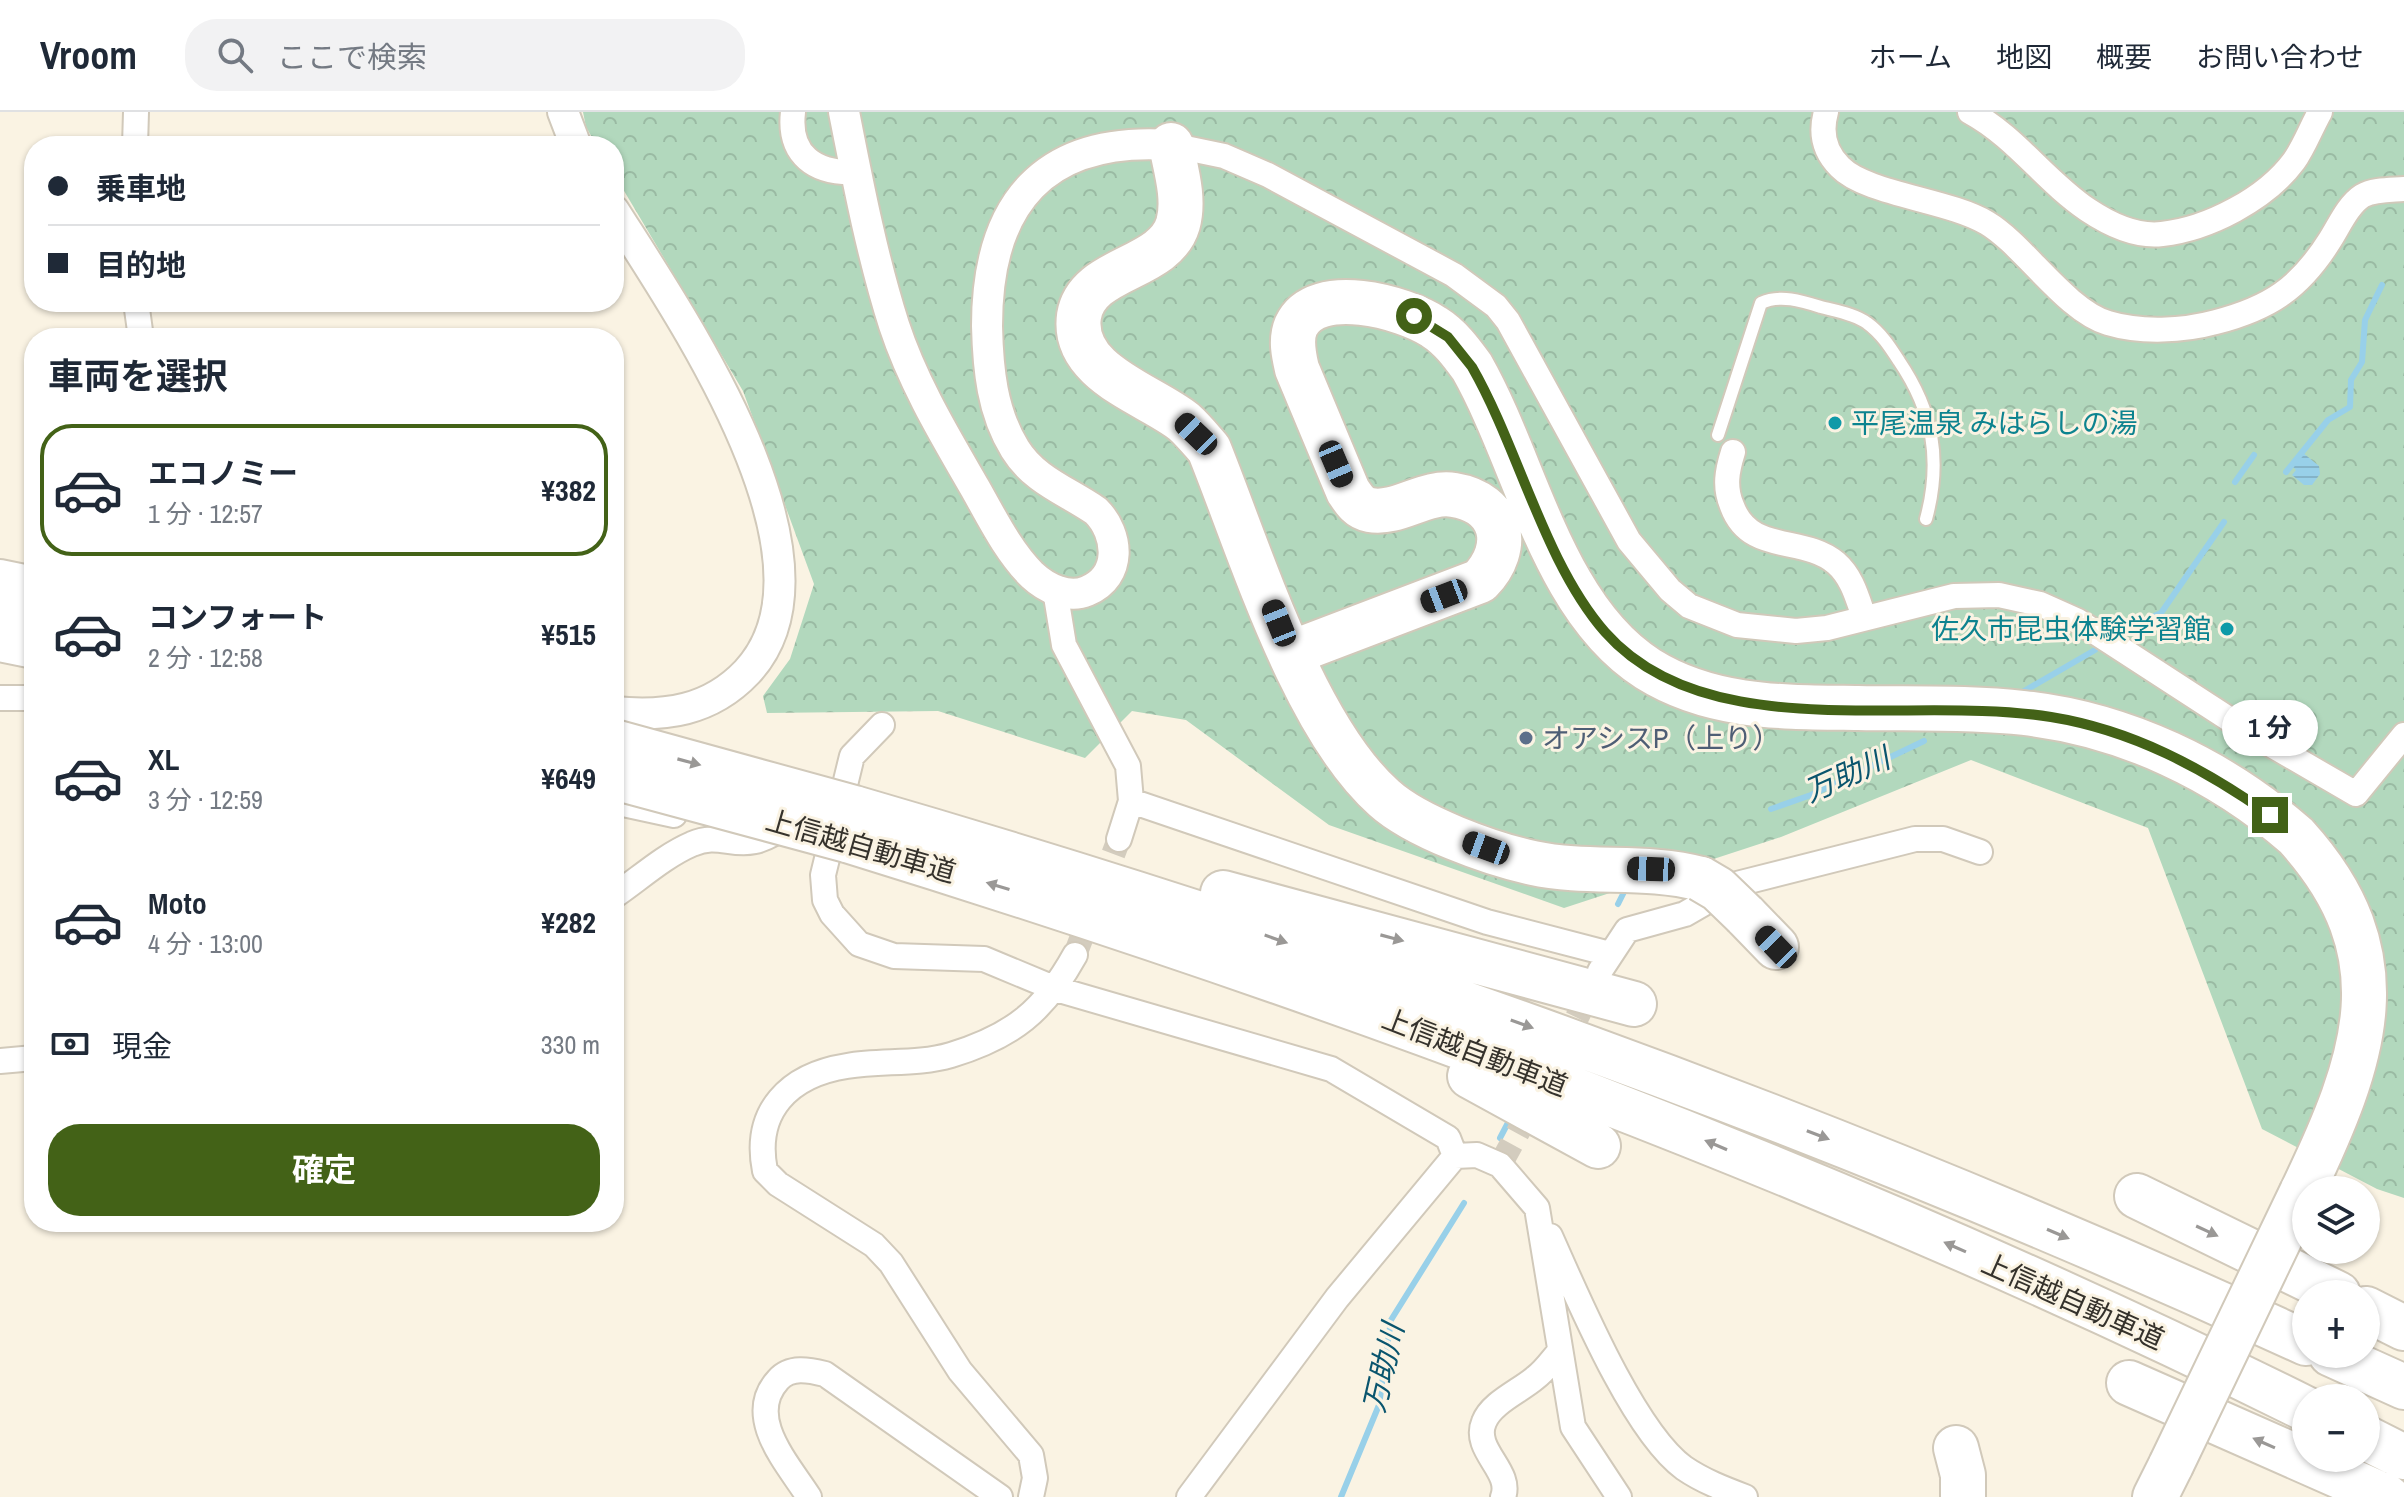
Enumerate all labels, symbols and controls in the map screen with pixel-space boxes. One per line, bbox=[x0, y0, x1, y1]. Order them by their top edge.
search box bbox=[185, 19, 745, 91]
text: Vroom bbox=[40, 30, 137, 81]
icon: search bbox=[213, 33, 257, 77]
text: ここで検索 bbox=[277, 37, 427, 77]
text: ホーム bbox=[1869, 38, 1952, 76]
text: 地図 bbox=[1996, 38, 2052, 76]
text: 概要 bbox=[2096, 38, 2152, 76]
text: お問い合わせ bbox=[2196, 38, 2364, 76]
text: 乗車地 bbox=[96, 168, 186, 208]
text: 目的地 bbox=[96, 245, 186, 285]
route start bbox=[1396, 298, 1432, 334]
text: 車両を選択 bbox=[48, 352, 228, 400]
place label: 平尾温泉 みはらしの湯 bbox=[1851, 404, 2137, 442]
car bbox=[1170, 409, 1222, 459]
marker: 平尾温泉 みはらしの湯 bbox=[1826, 414, 1844, 432]
car bbox=[1316, 437, 1356, 491]
text: エコノミー bbox=[148, 453, 298, 493]
icon: car bbox=[52, 454, 124, 526]
text: ¥382 bbox=[541, 470, 596, 510]
text: 1 分 · 12:57 bbox=[148, 496, 263, 531]
car bbox=[1417, 576, 1471, 616]
car bbox=[1259, 596, 1299, 650]
text: コンフォート bbox=[148, 597, 327, 637]
icon: car bbox=[52, 598, 124, 670]
place label: 佐久市昆虫体験学習館 bbox=[1931, 610, 2211, 648]
text: ¥515 bbox=[541, 614, 596, 654]
marker: 佐久市昆虫体験学習館 bbox=[2218, 620, 2236, 638]
text: 2 分 · 12:58 bbox=[148, 640, 263, 675]
callout: 1 分 bbox=[2222, 699, 2318, 755]
text: 1 分 bbox=[2248, 710, 2292, 745]
place label: オアシスP（上り） bbox=[1542, 719, 1780, 757]
marker: オアシスP（上り） bbox=[1517, 729, 1535, 747]
water label: 万助川 bbox=[1797, 736, 1899, 811]
text: XL bbox=[148, 739, 179, 779]
icon: car bbox=[52, 742, 124, 814]
one-way arrow bbox=[677, 757, 702, 769]
text: ¥649 bbox=[541, 758, 596, 798]
text: 3 分 · 12:59 bbox=[148, 782, 263, 817]
route end bbox=[2252, 797, 2288, 833]
street label: 上信越自動車道 bbox=[762, 801, 960, 891]
car bbox=[1459, 829, 1513, 867]
car bbox=[1627, 856, 1675, 882]
one-way arrow bbox=[985, 880, 1009, 892]
text: Moto bbox=[148, 883, 207, 923]
icon: car bbox=[52, 886, 124, 958]
text: ¥282 bbox=[541, 902, 596, 942]
car bbox=[1751, 921, 1801, 973]
text: 4 分 · 13:00 bbox=[148, 926, 263, 961]
one-way arrow bbox=[1380, 933, 1405, 945]
one-way arrow bbox=[1264, 934, 1288, 946]
street label: 上信越自動車道 bbox=[1377, 999, 1573, 1105]
one-way arrow bbox=[1510, 1018, 1534, 1031]
icon: cash bbox=[48, 1022, 92, 1066]
text: 現金 bbox=[112, 1026, 172, 1066]
text: 330 m bbox=[541, 1027, 600, 1062]
button: 確定 bbox=[48, 1124, 600, 1216]
one-way arrow bbox=[1806, 1129, 1830, 1142]
one-way arrow bbox=[1704, 1138, 1728, 1151]
map controls bbox=[2292, 1176, 2380, 1472]
button: layers bbox=[2292, 1176, 2380, 1264]
one-way arrow bbox=[2195, 1224, 2218, 1238]
one-way arrow bbox=[2046, 1228, 2070, 1241]
one-way arrow bbox=[1944, 1241, 1967, 1254]
street label: 上信越自動車道 bbox=[1976, 1244, 2170, 1358]
button: + bbox=[2292, 1280, 2380, 1368]
water label: 万助川 bbox=[1353, 1317, 1413, 1416]
button: − bbox=[2292, 1384, 2380, 1472]
one-way arrow bbox=[2252, 1436, 2276, 1450]

